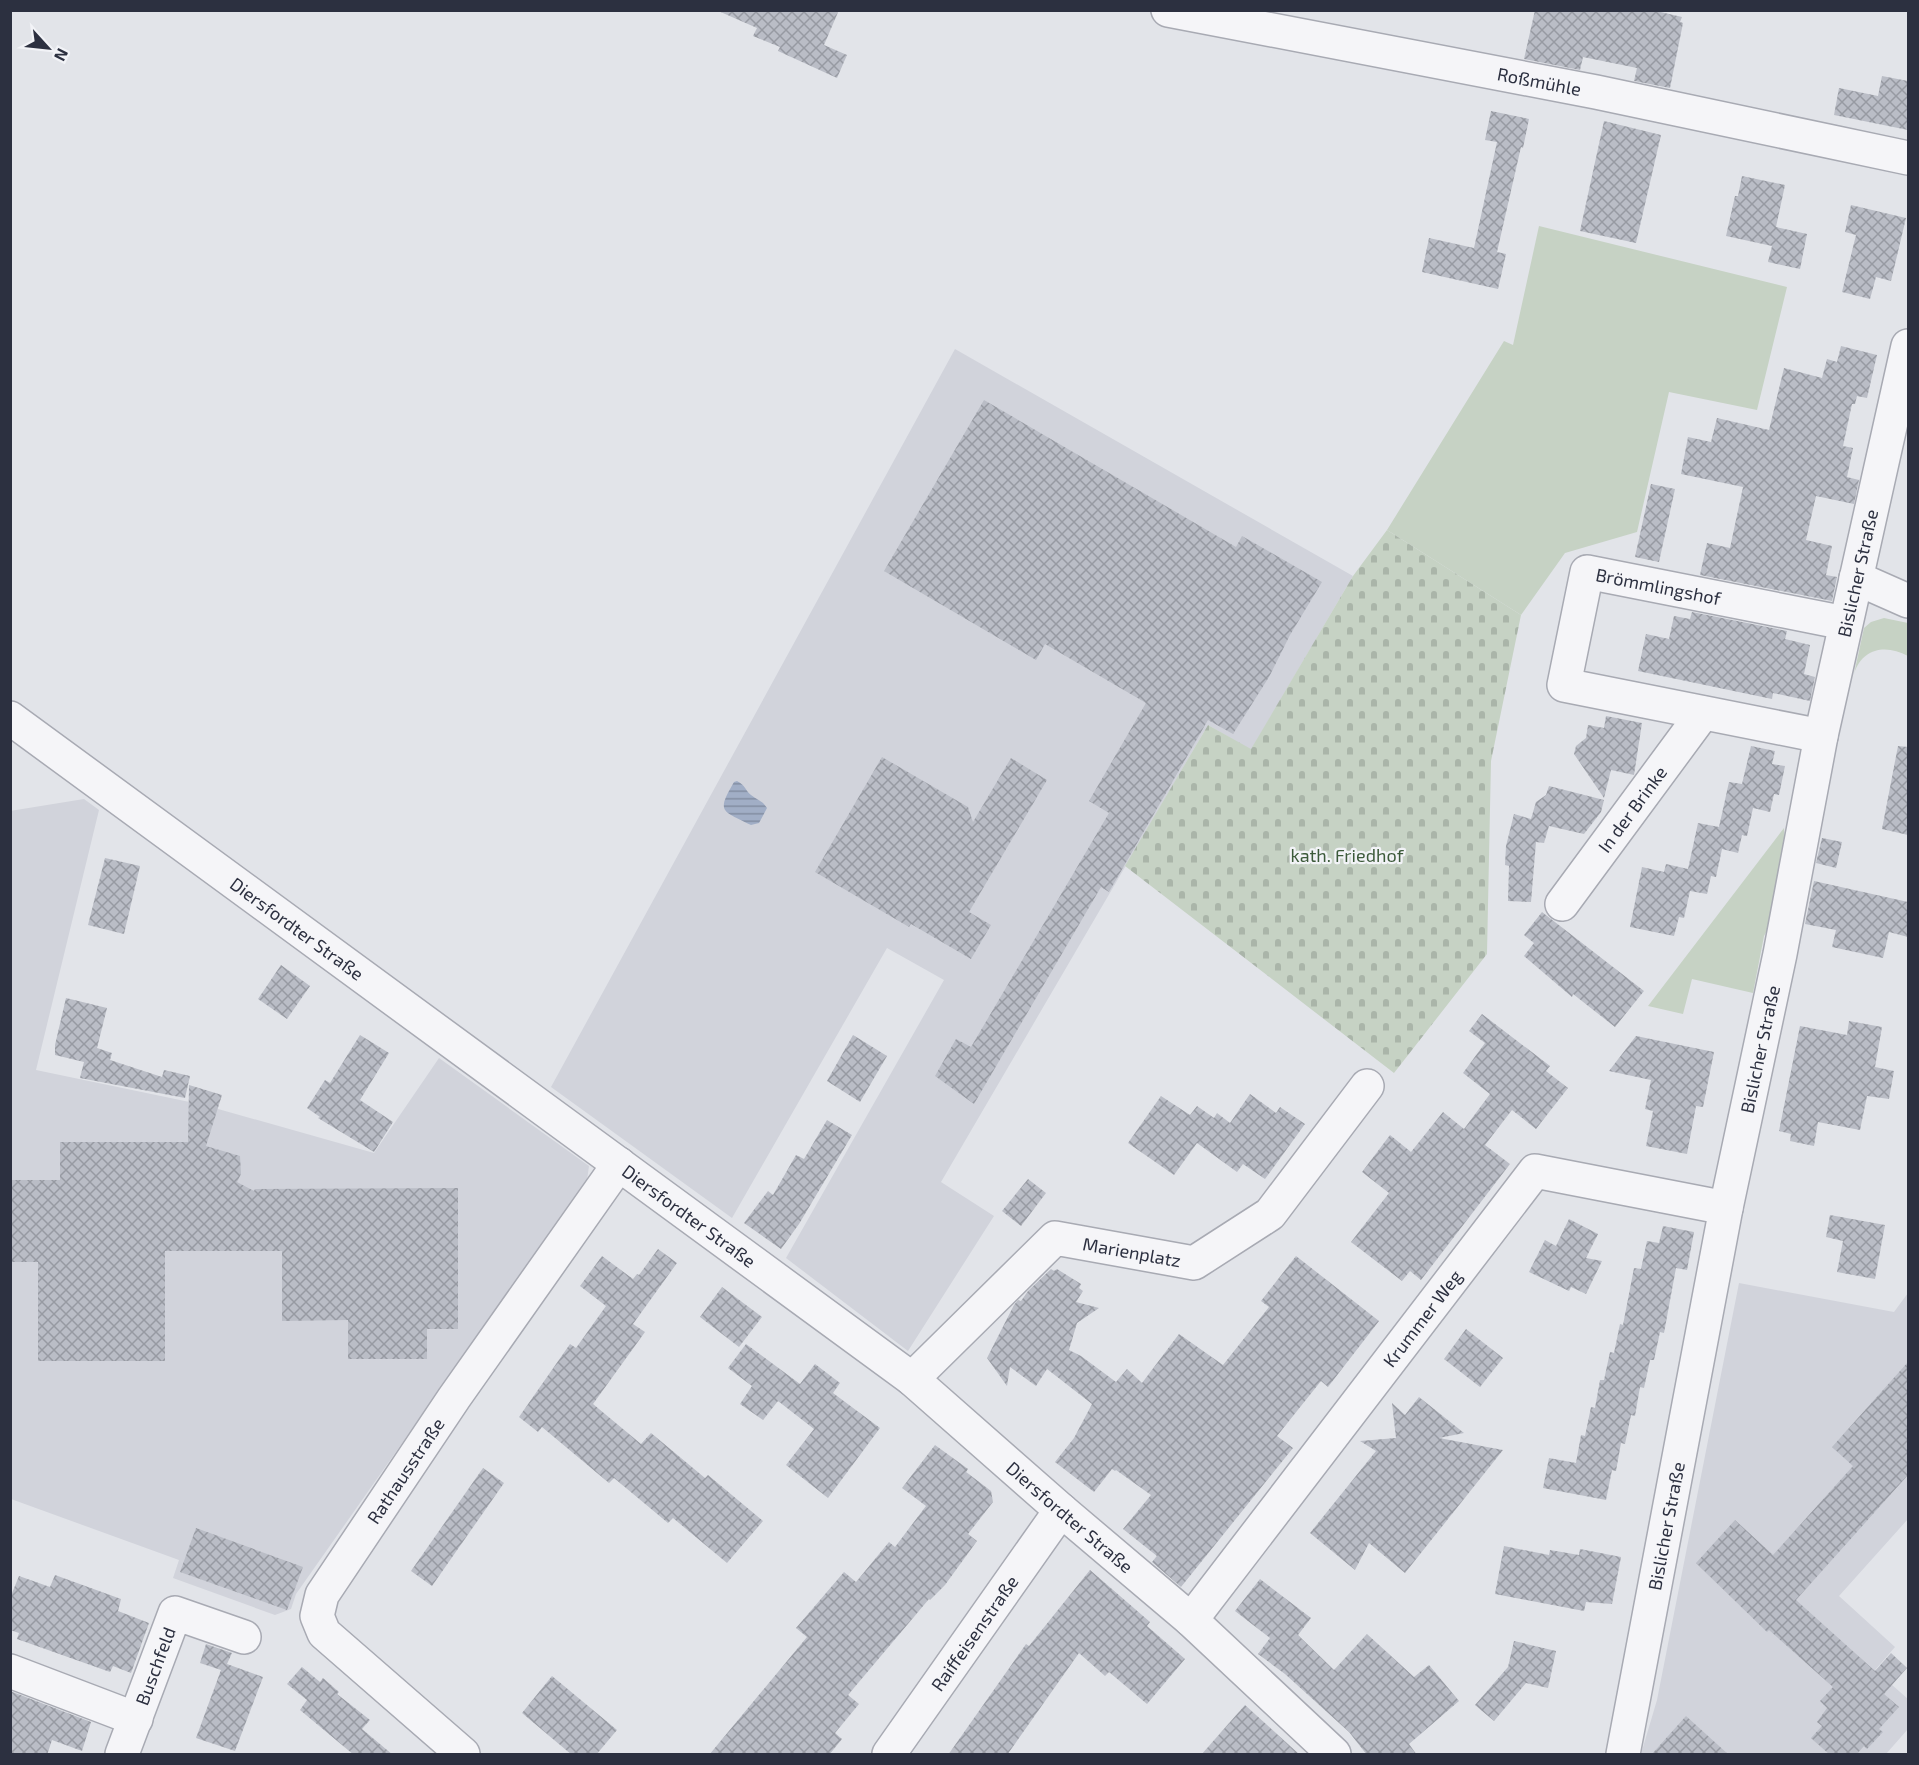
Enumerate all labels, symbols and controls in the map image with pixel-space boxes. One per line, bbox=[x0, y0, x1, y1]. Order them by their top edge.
north arrow bbox=[18, 18, 78, 78]
text: N bbox=[51, 46, 73, 65]
street label: Roßmühle bbox=[1495, 62, 1583, 100]
street label: Bislicher Straße bbox=[1832, 507, 1882, 639]
street label: Brömmlingshof bbox=[1594, 563, 1724, 609]
street label: In der Brinke bbox=[1593, 762, 1671, 857]
park label: kath. Friedhof bbox=[1290, 844, 1405, 866]
street label: Diersfordter Straße bbox=[226, 872, 368, 985]
street label: Bislicher Straße bbox=[1735, 983, 1784, 1115]
street label: Diersfordter Straße bbox=[618, 1160, 760, 1272]
street label: Marienplatz bbox=[1081, 1232, 1183, 1271]
street label: Krummer Weg bbox=[1378, 1265, 1466, 1371]
street label: Rathausstraße bbox=[362, 1414, 449, 1528]
street label: Diersfordter Straße bbox=[1002, 1456, 1138, 1577]
street label: Bislicher Straße bbox=[1643, 1460, 1689, 1592]
street label: Raiffeisenstraße bbox=[926, 1571, 1023, 1695]
street label: Buschfeld bbox=[130, 1624, 180, 1708]

